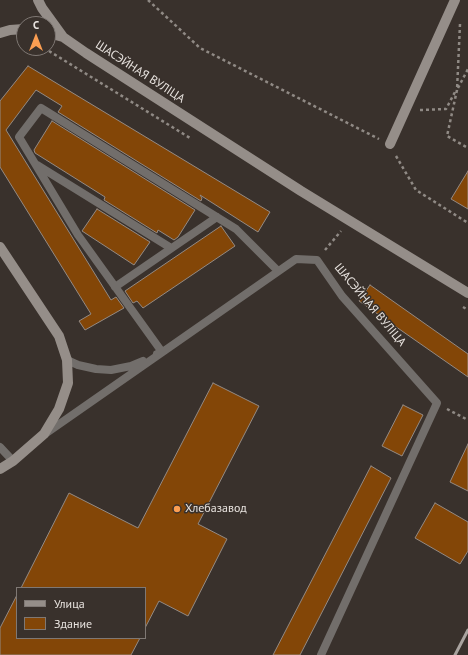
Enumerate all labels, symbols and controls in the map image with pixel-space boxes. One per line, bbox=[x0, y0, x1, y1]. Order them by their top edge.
north arrow bbox=[16, 16, 56, 56]
text: С bbox=[33, 18, 39, 32]
street label: ШАСЭЙНАЯ ВУЛІЦА bbox=[93, 38, 187, 106]
street label: ШАСЭЙНАЯ ВУЛІЦА bbox=[331, 261, 409, 349]
place label: Хлебазавод bbox=[185, 502, 247, 516]
marker: Хлебазавод bbox=[172, 504, 182, 514]
legend bbox=[16, 587, 146, 639]
text: Улица bbox=[54, 596, 85, 611]
text: Здание bbox=[54, 616, 92, 631]

